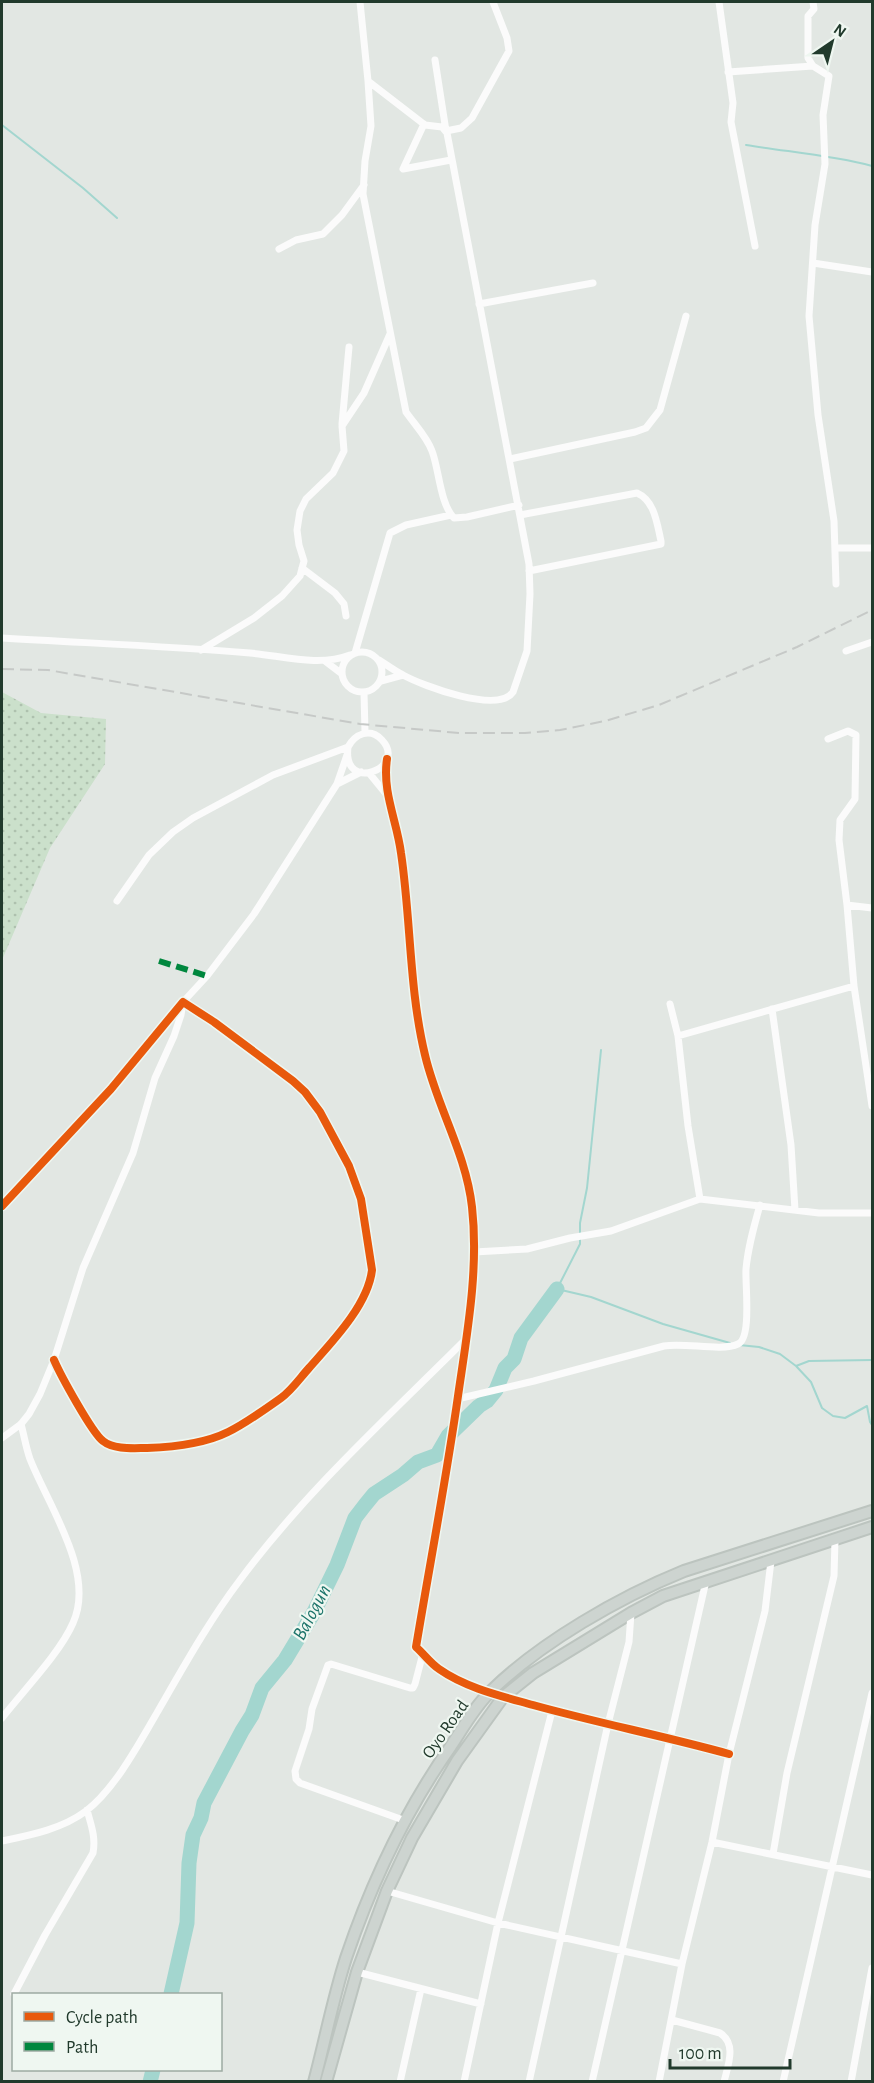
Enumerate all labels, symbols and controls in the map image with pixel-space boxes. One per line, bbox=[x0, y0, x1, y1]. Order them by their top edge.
north arrow bbox=[802, 12, 862, 72]
text: N bbox=[831, 21, 849, 40]
water label: Balogun bbox=[289, 1581, 335, 1643]
street label: Oyo Road bbox=[419, 1697, 472, 1762]
legend bbox=[12, 1993, 222, 2071]
text: Cycle path bbox=[66, 2009, 138, 2027]
scale bar bbox=[670, 2032, 790, 2070]
text: Path bbox=[66, 2039, 98, 2057]
text: 100 m bbox=[679, 2045, 722, 2063]

